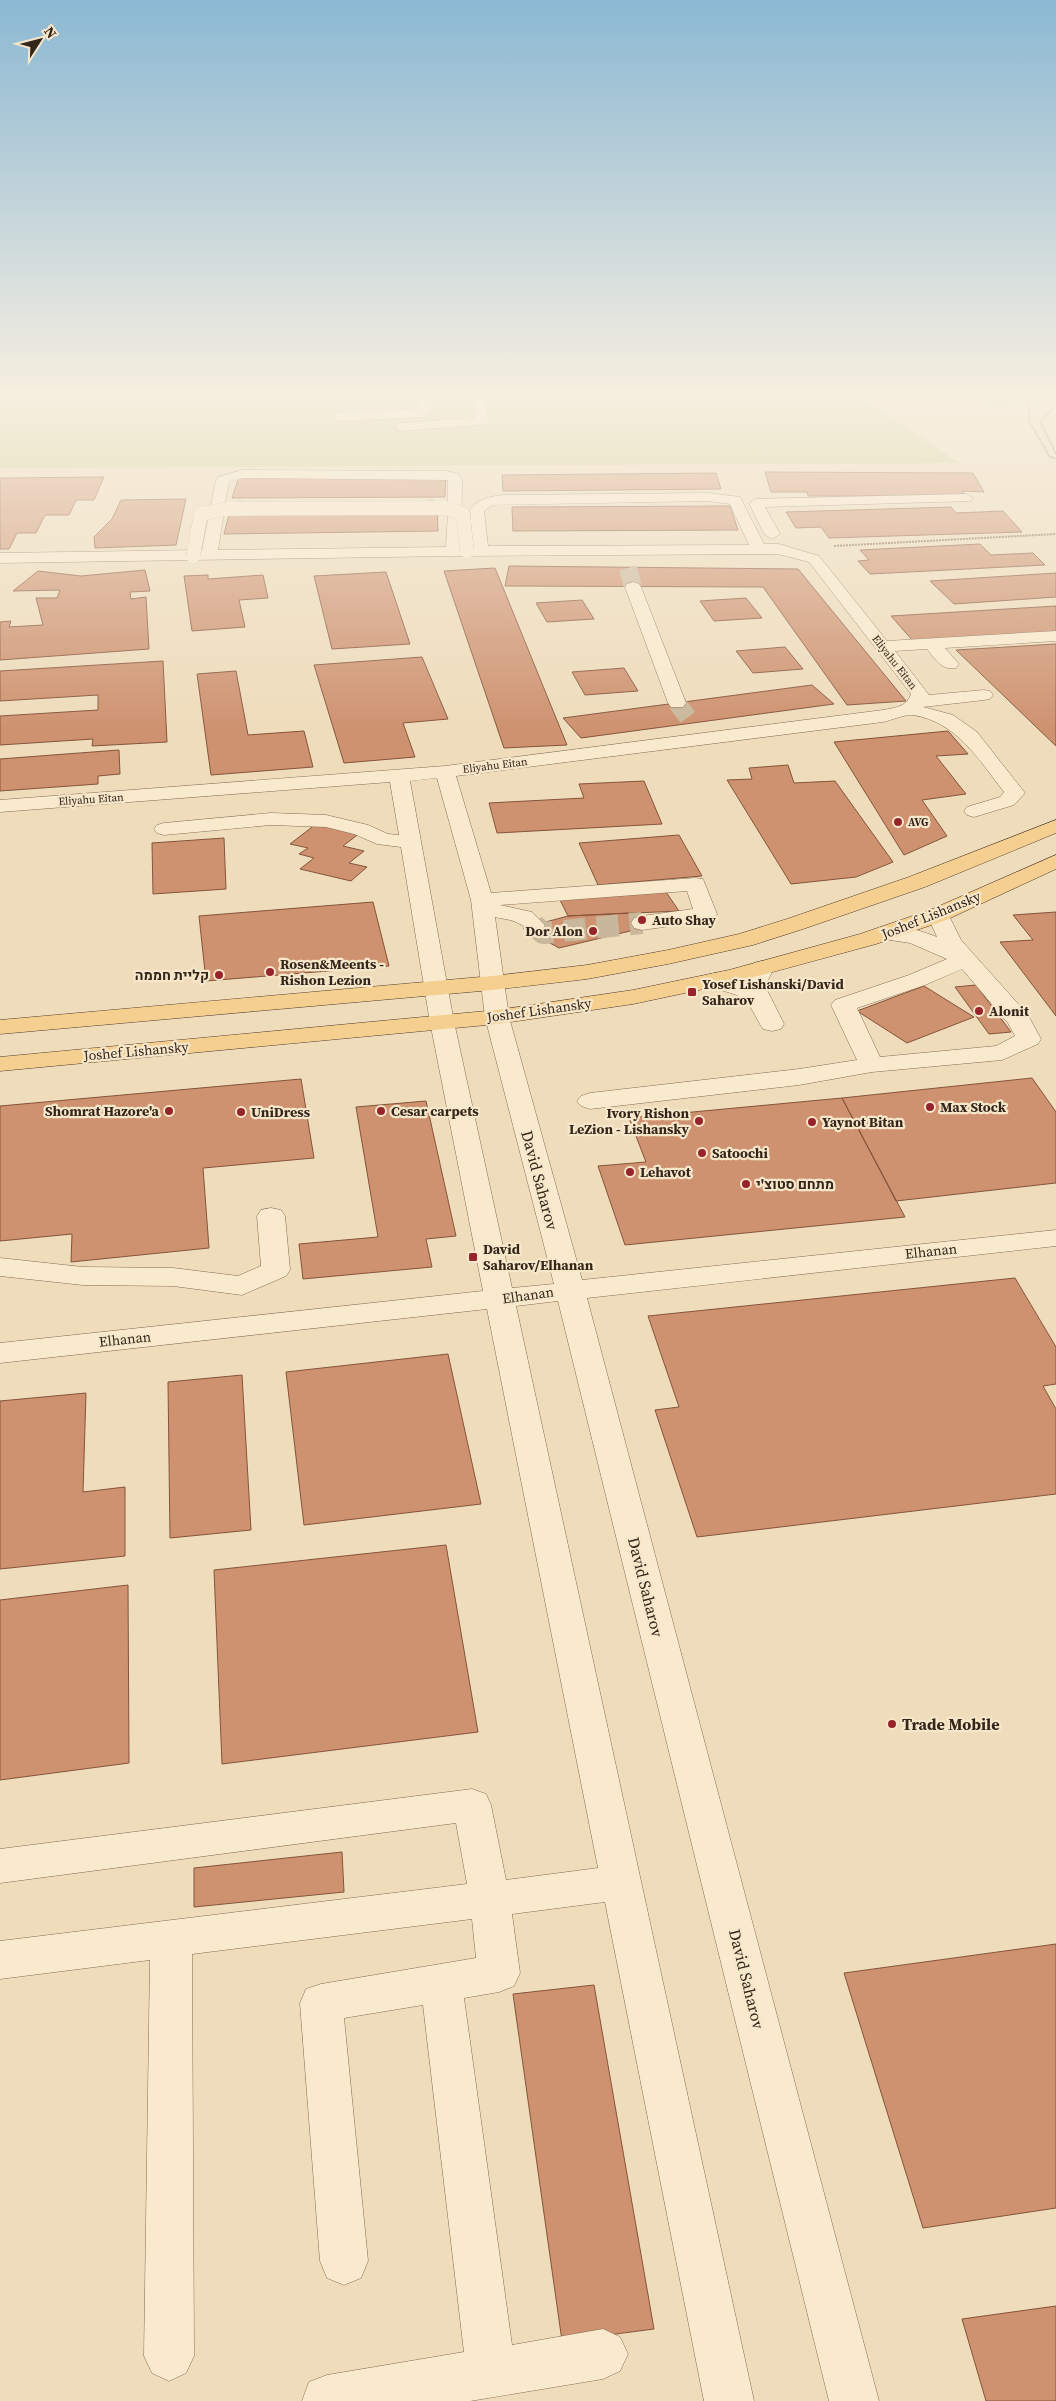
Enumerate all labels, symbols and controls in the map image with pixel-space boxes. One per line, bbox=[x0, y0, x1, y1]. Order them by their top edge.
north arrow bbox=[15, 15, 65, 65]
text: N bbox=[39, 22, 62, 42]
street label: Eliyahu Eitan bbox=[869, 632, 921, 693]
street label: Eliyahu Eitan bbox=[462, 754, 529, 777]
street label: Eliyahu Eitan bbox=[58, 790, 124, 809]
place label: AVG bbox=[908, 815, 929, 830]
marker: AVG bbox=[892, 816, 904, 828]
street label: Joshef Lishansky bbox=[877, 886, 984, 944]
place label: Auto Shay bbox=[652, 910, 717, 930]
marker: Auto Shay bbox=[636, 914, 648, 926]
place label: Dor Alon bbox=[525, 921, 583, 941]
marker: Dor Alon bbox=[587, 925, 599, 937]
place label: Rosen&Meents - Rishon Lezion bbox=[280, 954, 384, 990]
place label: קליית חממה bbox=[135, 965, 209, 985]
marker: Rosen&Meents - Rishon Lezion bbox=[264, 966, 276, 978]
marker: קליית חממה bbox=[213, 969, 225, 981]
place label: Yosef Lishanski/David Saharov bbox=[702, 974, 844, 1010]
marker: Yosef Lishanski/David Saharov bbox=[686, 986, 698, 998]
street label: Joshef Lishansky bbox=[484, 993, 593, 1027]
place label: Alonit bbox=[989, 1001, 1030, 1021]
marker: Alonit bbox=[973, 1005, 985, 1017]
street label: Joshef Lishansky bbox=[82, 1036, 190, 1066]
place label: Max Stock bbox=[940, 1097, 1007, 1117]
place label: Shomrat Hazore'a bbox=[45, 1101, 160, 1121]
place label: Cesar carpets bbox=[391, 1101, 479, 1121]
marker: Max Stock bbox=[924, 1101, 936, 1113]
place label: UniDress bbox=[251, 1102, 311, 1122]
place label: Ivory Rishon LeZion - Lishansky bbox=[569, 1103, 690, 1139]
marker: Shomrat Hazore'a bbox=[163, 1105, 175, 1117]
marker: Cesar carpets bbox=[375, 1105, 387, 1117]
marker: UniDress bbox=[235, 1106, 247, 1118]
place label: Yaynot Bitan bbox=[822, 1112, 904, 1132]
marker: Ivory Rishon LeZion - Lishansky bbox=[693, 1115, 705, 1127]
marker: Yaynot Bitan bbox=[806, 1116, 818, 1128]
street label: David Saharov bbox=[516, 1128, 564, 1232]
place label: Satoochi bbox=[712, 1143, 768, 1163]
marker: Satoochi bbox=[696, 1147, 708, 1159]
place label: Lehavot bbox=[640, 1162, 692, 1182]
marker: Lehavot bbox=[624, 1166, 636, 1178]
place label: מתחם סטוצ'י bbox=[756, 1174, 834, 1194]
marker: מתחם סטוצ'י bbox=[740, 1178, 752, 1190]
street label: Elhanan bbox=[904, 1238, 958, 1264]
place label: David Saharov/Elhanan bbox=[483, 1239, 594, 1275]
marker: David Saharov/Elhanan bbox=[467, 1251, 479, 1263]
street label: Elhanan bbox=[501, 1281, 556, 1309]
street label: Elhanan bbox=[98, 1326, 152, 1352]
street label: David Saharov bbox=[623, 1535, 669, 1639]
place label: Trade Mobile bbox=[902, 1713, 1000, 1735]
marker: Trade Mobile bbox=[886, 1718, 898, 1730]
street label: David Saharov bbox=[724, 1927, 770, 2031]

